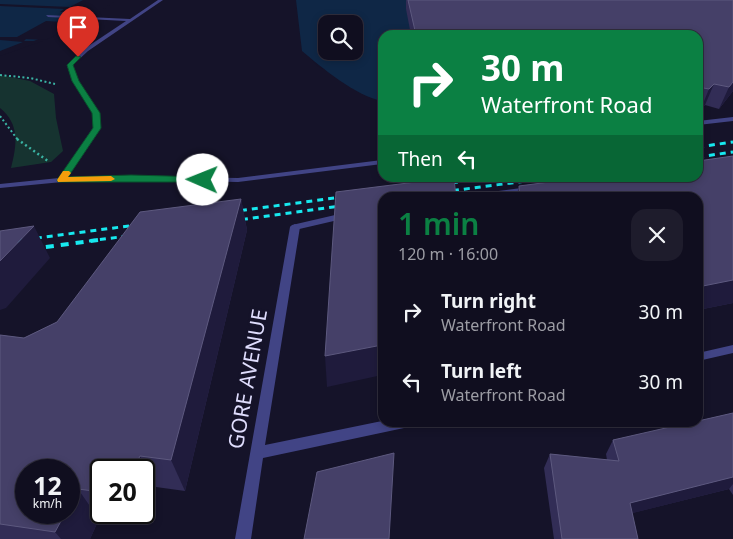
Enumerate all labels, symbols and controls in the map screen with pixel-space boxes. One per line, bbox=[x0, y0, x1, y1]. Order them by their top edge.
pin bbox=[57, 6, 99, 57]
icon: arrive bbox=[64, 13, 92, 41]
map controls bbox=[318, 15, 363, 60]
button: search bbox=[318, 15, 363, 60]
text: 30 m bbox=[481, 44, 564, 91]
icon: right bbox=[398, 50, 463, 115]
text: Waterfront Road bbox=[481, 89, 652, 119]
icon: left bbox=[453, 145, 481, 173]
text: Then bbox=[398, 146, 443, 172]
position arrow bbox=[176, 153, 228, 205]
text: 1 min bbox=[398, 203, 479, 244]
button: close bbox=[631, 209, 683, 261]
text: 120 m · 16:00 bbox=[398, 243, 498, 265]
text: Turn right bbox=[441, 288, 536, 314]
icon: right bbox=[398, 298, 426, 326]
text: 30 m bbox=[639, 299, 683, 325]
street label: GORE AVENUE bbox=[221, 307, 273, 451]
text: Waterfront Road bbox=[441, 314, 566, 336]
text: Turn left bbox=[441, 358, 522, 384]
icon: left bbox=[398, 368, 426, 396]
text: 30 m bbox=[639, 369, 683, 395]
text: Waterfront Road bbox=[441, 384, 566, 406]
speed limit sign: 20 bbox=[90, 459, 155, 524]
text: 12 bbox=[33, 468, 62, 502]
text: km/h bbox=[33, 495, 62, 512]

